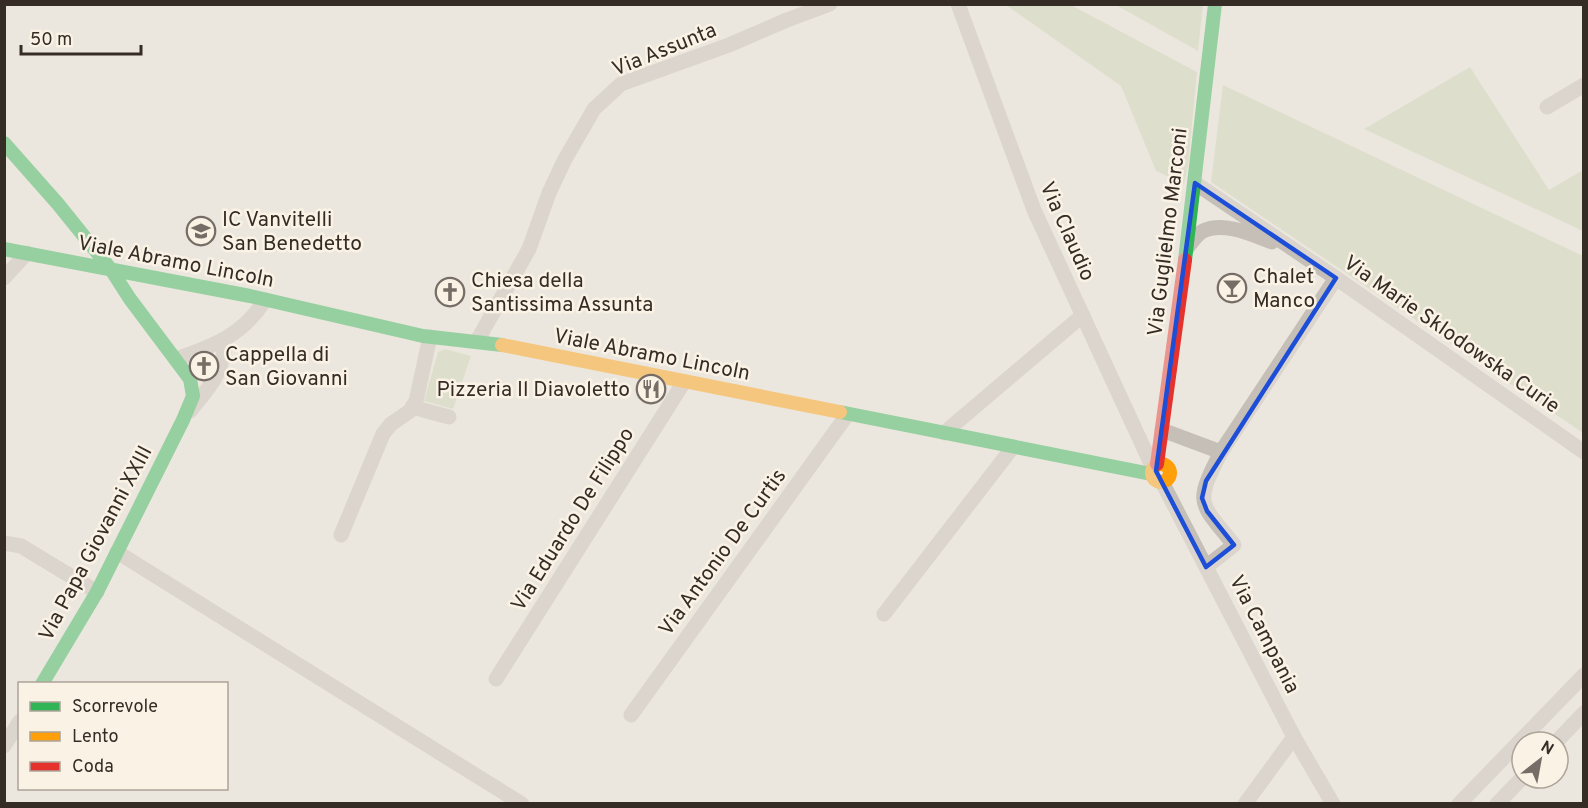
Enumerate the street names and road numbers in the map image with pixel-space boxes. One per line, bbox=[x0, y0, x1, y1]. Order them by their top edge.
street label: Via Assunta bbox=[608, 17, 721, 84]
street label: Via Guglielmo Marconi bbox=[1142, 126, 1195, 338]
street label: Via Claudio bbox=[1033, 178, 1100, 285]
street label: Viale Abramo Lincoln bbox=[75, 230, 276, 295]
street label: Via Marie Sklodowska Curie bbox=[1338, 250, 1565, 420]
street label: Viale Abramo Lincoln bbox=[551, 323, 752, 388]
street label: Via Eduardo De Filippo bbox=[506, 423, 641, 617]
street label: Via Papa Giovanni XXIII bbox=[33, 441, 159, 646]
street label: Via Antonio De Curtis bbox=[653, 464, 793, 642]
street label: Via Campania bbox=[1222, 571, 1305, 699]

